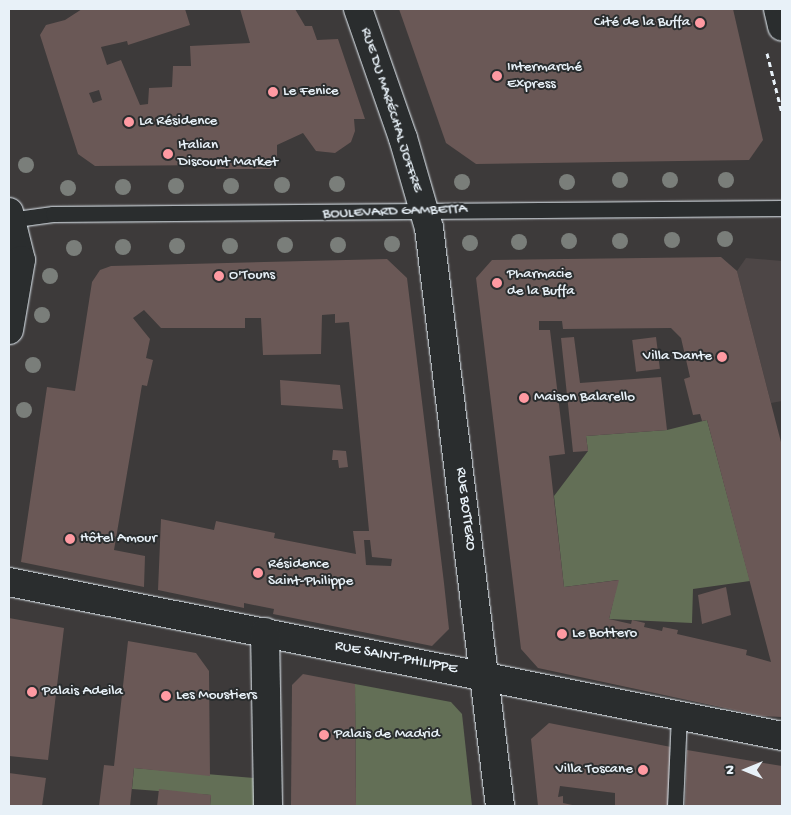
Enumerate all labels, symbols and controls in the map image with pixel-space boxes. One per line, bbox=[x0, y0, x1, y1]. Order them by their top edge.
place label: Cité de la Buffa bbox=[594, 14, 690, 32]
marker: Cité de la Buffa bbox=[694, 17, 706, 29]
street label: RUE DU MARÉCHAL JOFFRE bbox=[356, 25, 426, 195]
place label: Intermarché Express bbox=[507, 58, 582, 93]
marker: Intermarché Express bbox=[491, 70, 503, 82]
place label: Le Fenice bbox=[283, 83, 338, 101]
marker: Le Fenice bbox=[267, 86, 279, 98]
place label: La Résidence bbox=[139, 113, 217, 131]
marker: La Résidence bbox=[123, 116, 135, 128]
place label: Italian Discount Market bbox=[178, 136, 278, 171]
marker: Italian Discount Market bbox=[162, 148, 174, 160]
street label: BOULEVARD GAMBETTA bbox=[322, 200, 468, 224]
place label: Pharmacie de la Buffa bbox=[507, 265, 574, 300]
place label: O'Touns bbox=[229, 267, 275, 285]
marker: O'Touns bbox=[213, 270, 225, 282]
marker: Pharmacie de la Buffa bbox=[491, 277, 503, 289]
place label: Villa Dante bbox=[643, 348, 712, 366]
marker: Villa Dante bbox=[716, 351, 728, 363]
place label: Maison Balarello bbox=[534, 389, 635, 407]
marker: Maison Balarello bbox=[518, 392, 530, 404]
street label: RUE BOTTERO bbox=[451, 466, 479, 552]
place label: Hôtel Amour bbox=[80, 530, 157, 548]
marker: Hôtel Amour bbox=[64, 533, 76, 545]
place label: Résidence Saint-Philippe bbox=[268, 555, 353, 590]
marker: Résidence Saint-Philippe bbox=[252, 567, 264, 579]
place label: Le Bottero bbox=[572, 625, 637, 643]
marker: Le Bottero bbox=[556, 628, 568, 640]
street label: RUE SAINT-PHILIPPE bbox=[333, 637, 459, 679]
place label: Palais Adeila bbox=[42, 683, 123, 701]
marker: Palais Adeila bbox=[26, 686, 38, 698]
place label: Les Moustiers bbox=[176, 687, 257, 705]
marker: Les Moustiers bbox=[160, 690, 172, 702]
place label: Palais de Madrid bbox=[334, 726, 440, 744]
marker: Palais de Madrid bbox=[318, 729, 330, 741]
north arrow bbox=[721, 745, 771, 795]
place label: Villa Toscane bbox=[556, 761, 633, 779]
marker: Villa Toscane bbox=[637, 764, 649, 776]
text: N bbox=[722, 765, 739, 775]

